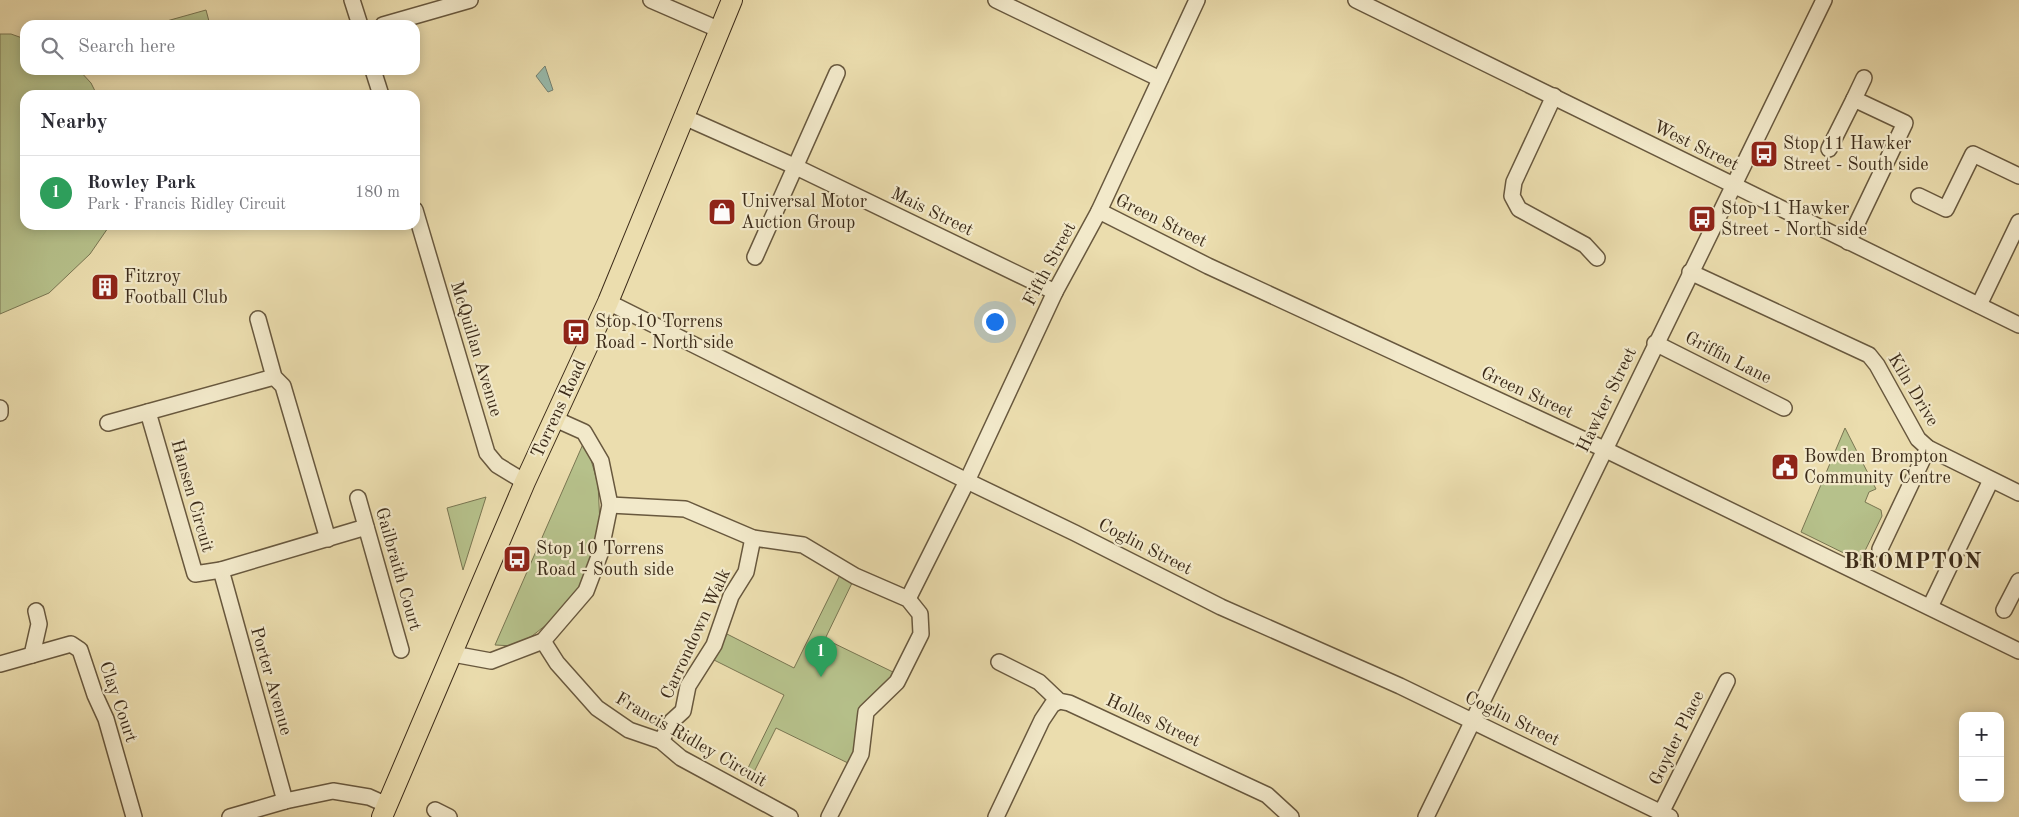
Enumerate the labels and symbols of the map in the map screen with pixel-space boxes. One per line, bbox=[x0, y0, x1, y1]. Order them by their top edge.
street label: West Street bbox=[1650, 118, 1742, 174]
place label: Stop 11 Hawker Street - South side bbox=[1783, 135, 1929, 174]
bus stop icon: Stop 11 Hawker Street - South side bbox=[1749, 139, 1779, 169]
street label: Mais Street bbox=[888, 184, 976, 240]
street label: Green Street bbox=[1112, 191, 1210, 251]
place label: Universal Motor Auction Group bbox=[741, 193, 868, 232]
shop icon: Universal Motor Auction Group bbox=[707, 197, 737, 227]
place label: Stop 11 Hawker Street - North side bbox=[1721, 200, 1867, 239]
bus stop icon: Stop 11 Hawker Street - North side bbox=[1687, 204, 1717, 234]
street label: Fifth Street bbox=[1021, 219, 1079, 309]
place label: Fitzroy Football Club bbox=[124, 268, 228, 307]
building icon: Fitzroy Football Club bbox=[90, 272, 120, 302]
street label: McQuillan Avenue bbox=[447, 279, 505, 419]
your location bbox=[982, 309, 1008, 335]
place label: Stop 10 Torrens Road - North side bbox=[595, 313, 734, 352]
bus stop icon: Stop 10 Torrens Road - North side bbox=[561, 317, 591, 347]
street label: Griffin Lane bbox=[1682, 329, 1774, 387]
street label: Hawker Street bbox=[1574, 345, 1640, 455]
street label: Kiln Drive bbox=[1884, 351, 1942, 429]
street label: Torrens Road bbox=[528, 357, 590, 461]
street label: Green Street bbox=[1478, 364, 1576, 422]
street label: Hansen Circuit bbox=[167, 437, 217, 555]
place label: Bowden Brompton Community Centre bbox=[1804, 448, 1951, 487]
public building icon: Bowden Brompton Community Centre bbox=[1770, 452, 1800, 482]
street label: Gailbraith Court bbox=[372, 505, 424, 633]
street label: Coglin Street bbox=[1095, 516, 1195, 578]
place label: Stop 10 Torrens Road - South side bbox=[536, 540, 674, 579]
bus stop icon: Stop 10 Torrens Road - South side bbox=[502, 544, 532, 574]
district label: BROMPTON bbox=[1844, 551, 1982, 573]
street label: Carrondown Walk bbox=[658, 566, 734, 702]
street label: Porter Avenue bbox=[247, 625, 295, 737]
pin: 1 bbox=[805, 636, 837, 677]
street label: Clay Court bbox=[96, 659, 140, 745]
street label: Coglin Street bbox=[1462, 688, 1562, 750]
street label: Goyder Place bbox=[1646, 688, 1708, 788]
street label: Francis Ridley Circuit bbox=[612, 689, 770, 791]
street label: Holles Street bbox=[1103, 691, 1203, 751]

